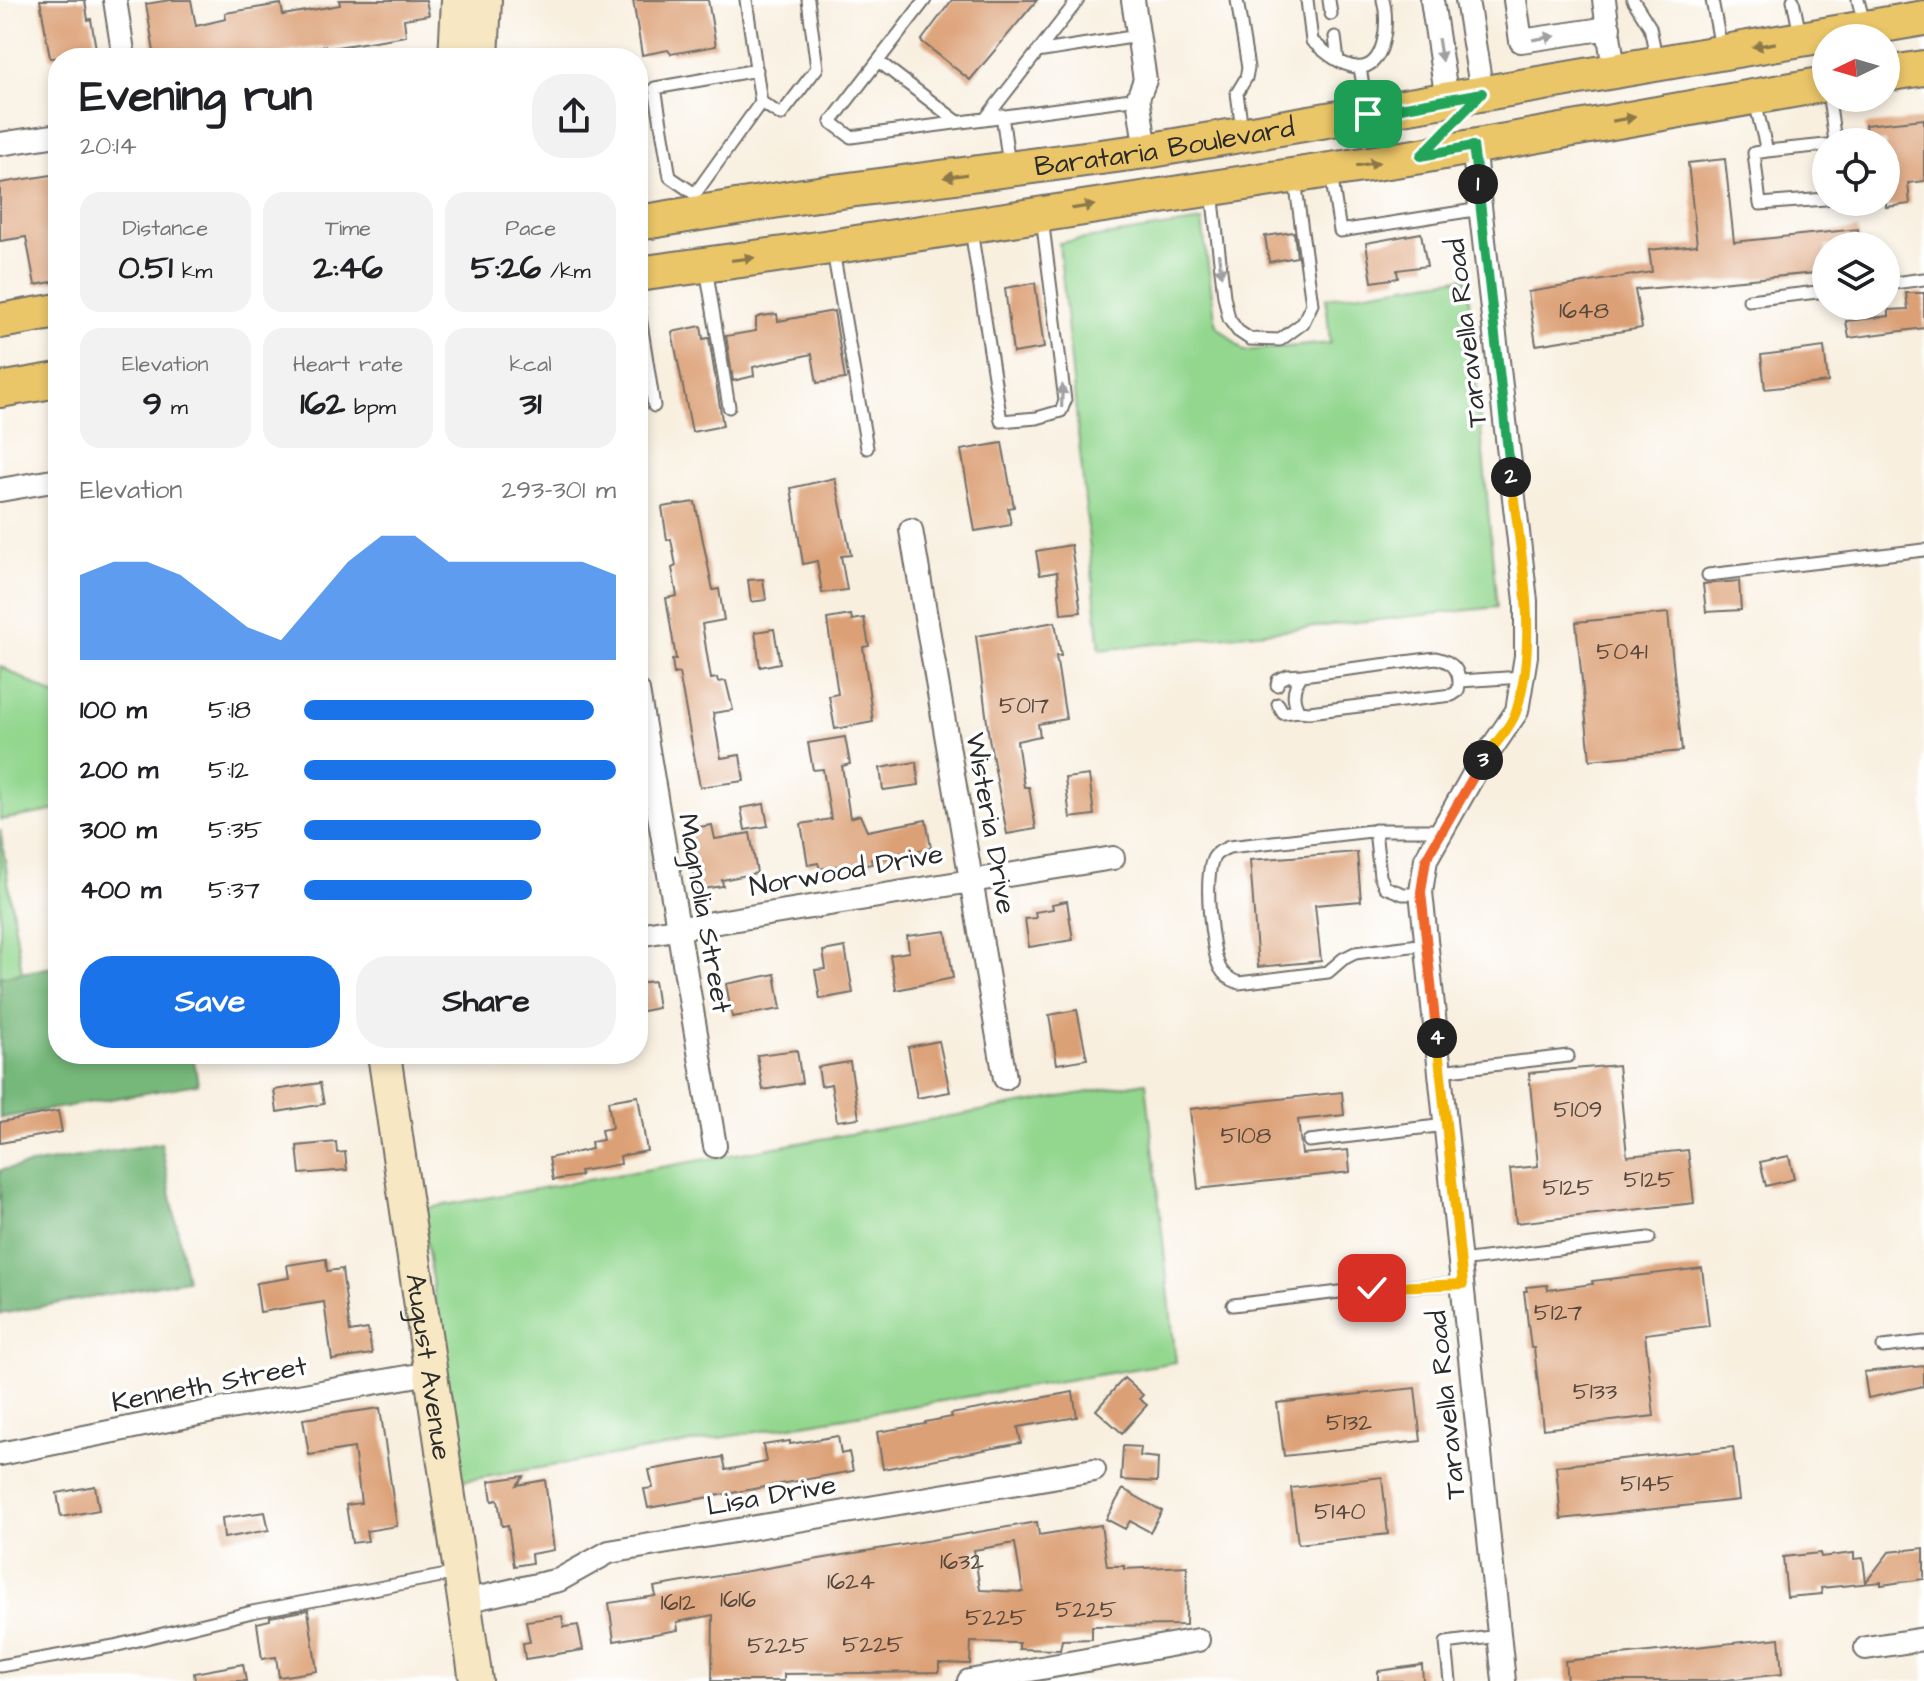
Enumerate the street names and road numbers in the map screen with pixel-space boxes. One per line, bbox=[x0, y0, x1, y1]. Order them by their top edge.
street label: Barataria Boulevard bbox=[1032, 108, 1298, 186]
street label: Taravella Road bbox=[1436, 236, 1497, 429]
street label: Wisteria Drive bbox=[955, 729, 1026, 917]
street label: Magnolia Street bbox=[667, 810, 741, 1017]
street label: Norwood Drive bbox=[746, 834, 946, 907]
street label: August Avenue bbox=[395, 1271, 461, 1463]
street label: Taravella Road bbox=[1417, 1309, 1476, 1501]
street label: Kenneth Street bbox=[108, 1346, 311, 1423]
street label: Lisa Drive bbox=[704, 1465, 839, 1526]

